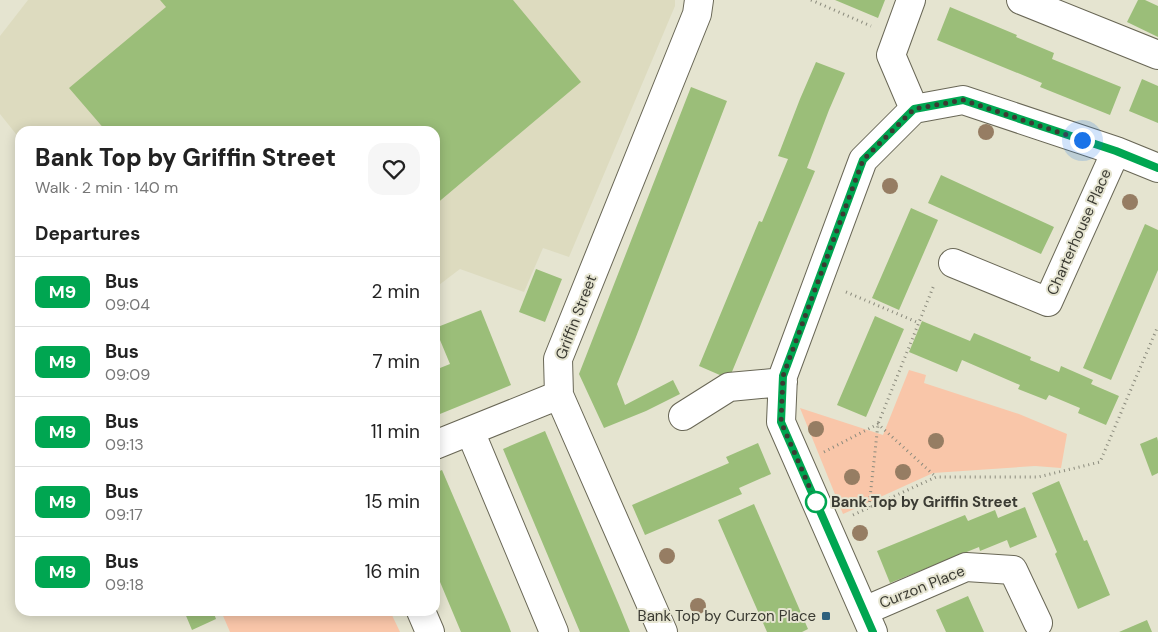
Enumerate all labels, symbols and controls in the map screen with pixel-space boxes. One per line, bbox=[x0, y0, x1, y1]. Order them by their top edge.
your location bbox=[1070, 128, 1095, 153]
text: Bank Top by Griffin Street bbox=[35, 142, 336, 173]
button: heart bbox=[368, 143, 420, 195]
street label: Charterhouse Place bbox=[1042, 166, 1116, 298]
text: Walk · 2 min · 140 m bbox=[35, 177, 178, 198]
text: Departures bbox=[35, 221, 140, 246]
text: Bus bbox=[105, 269, 139, 294]
street label: Griffin Street bbox=[551, 272, 601, 362]
text: 2 min bbox=[372, 279, 420, 304]
text: M9 bbox=[49, 280, 76, 304]
text: 09:04 bbox=[105, 294, 150, 315]
text: Bus bbox=[105, 339, 139, 364]
text: 7 min bbox=[372, 349, 420, 374]
text: M9 bbox=[49, 350, 76, 374]
text: 09:09 bbox=[105, 364, 150, 385]
text: Bus bbox=[105, 409, 139, 434]
text: 11 min bbox=[371, 419, 420, 444]
text: M9 bbox=[49, 420, 76, 444]
text: 09:13 bbox=[105, 434, 144, 455]
text: Bus bbox=[105, 479, 139, 504]
text: 15 min bbox=[365, 489, 420, 514]
text: M9 bbox=[49, 490, 76, 514]
marker: Bank Top by Griffin Street bbox=[805, 491, 827, 513]
place label: Bank Top by Griffin Street bbox=[831, 492, 1018, 512]
text: 09:17 bbox=[105, 504, 143, 525]
text: Bus bbox=[105, 549, 139, 574]
text: 16 min bbox=[365, 559, 420, 584]
text: M9 bbox=[49, 560, 76, 584]
street label: Curzon Place bbox=[876, 561, 968, 613]
text: 09:18 bbox=[105, 574, 144, 595]
place label: Bank Top by Curzon Place bbox=[638, 606, 816, 626]
marker: Bank Top by Curzon Place bbox=[820, 610, 832, 622]

